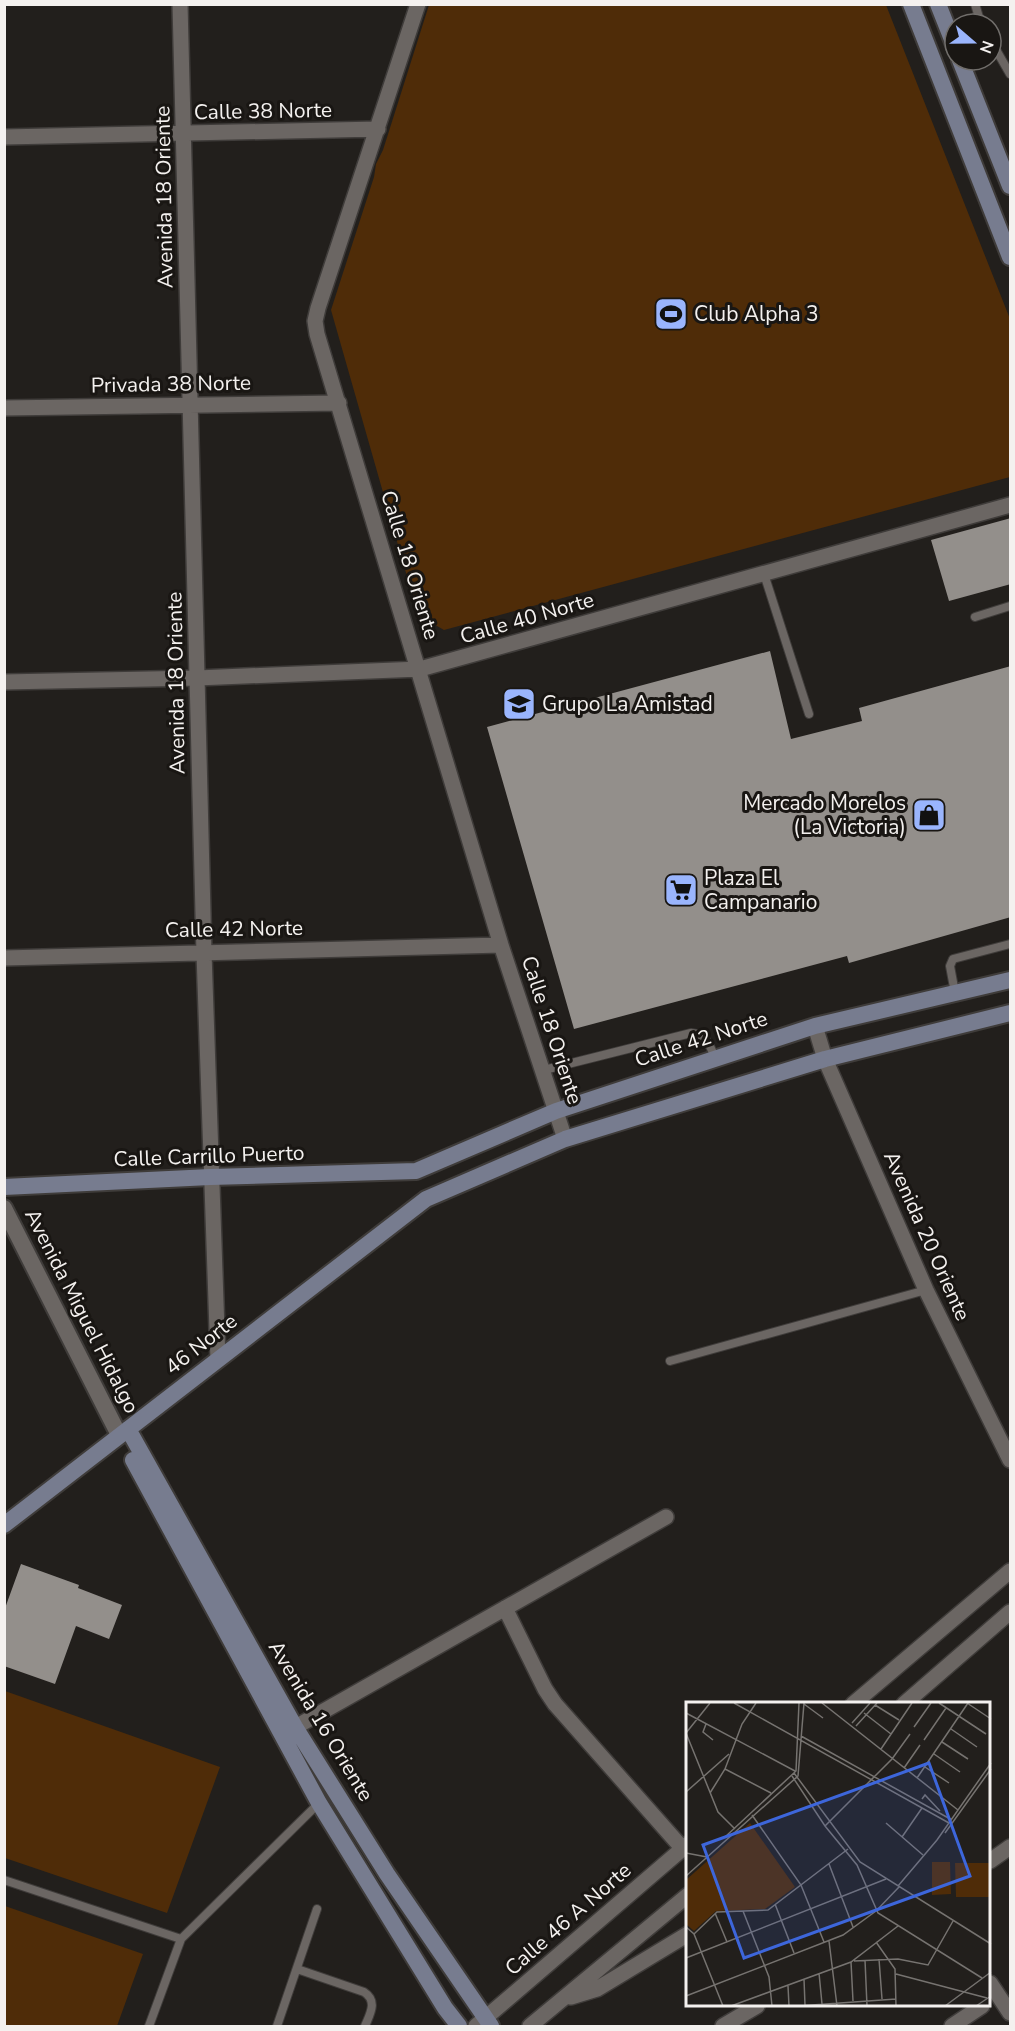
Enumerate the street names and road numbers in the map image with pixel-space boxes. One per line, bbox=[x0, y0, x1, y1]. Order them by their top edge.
street label: Calle 38 Norte bbox=[194, 96, 332, 126]
street label: Avenida 18 Oriente bbox=[148, 105, 180, 289]
street label: Privada 38 Norte bbox=[91, 369, 251, 399]
street label: Calle 18 Oriente bbox=[374, 487, 446, 643]
street label: Calle 40 Norte bbox=[457, 586, 597, 650]
street label: Avenida 18 Oriente bbox=[160, 591, 192, 775]
street label: Calle 42 Norte bbox=[165, 914, 303, 944]
street label: Calle 18 Oriente bbox=[515, 952, 589, 1108]
street label: Calle 42 Norte bbox=[631, 1004, 771, 1074]
street label: Calle Carrillo Puerto bbox=[113, 1139, 305, 1173]
street label: Avenida 20 Oriente bbox=[877, 1147, 977, 1325]
street label: Avenida Miguel Hidalgo bbox=[18, 1204, 146, 1418]
street label: 46 Norte bbox=[159, 1307, 243, 1381]
street label: Avenida 16 Oriente bbox=[262, 1635, 380, 1807]
street label: Calle 46 A Norte bbox=[499, 1856, 637, 1982]

